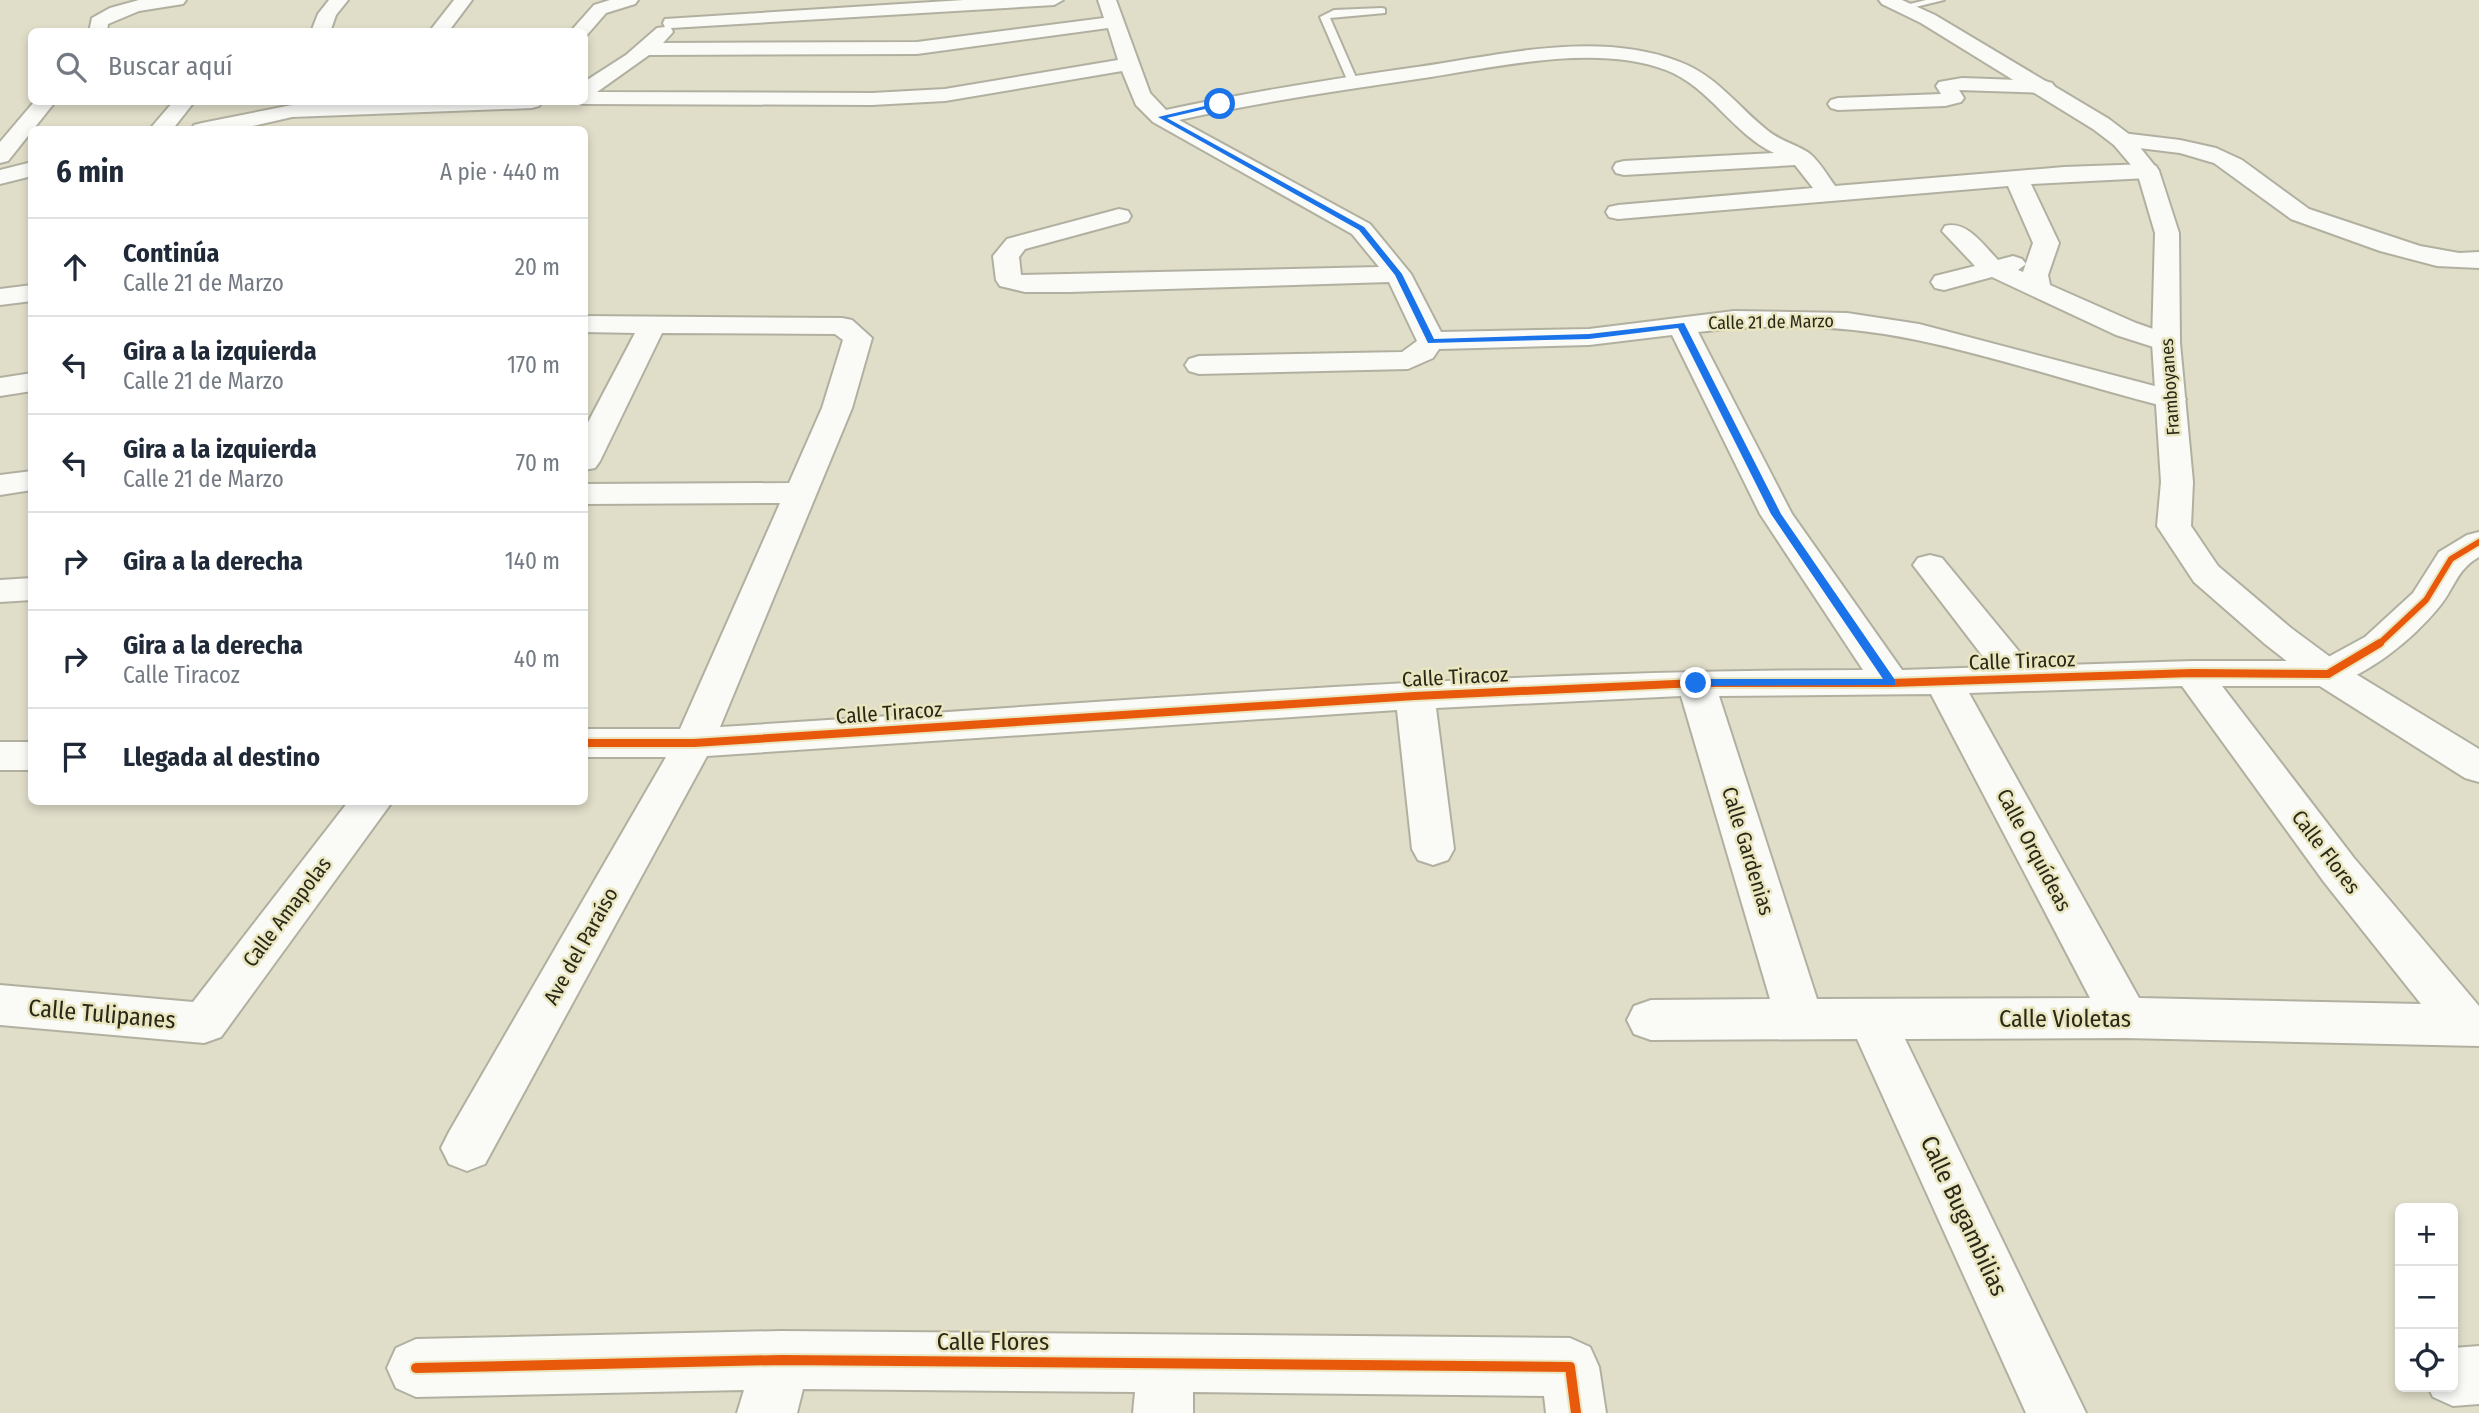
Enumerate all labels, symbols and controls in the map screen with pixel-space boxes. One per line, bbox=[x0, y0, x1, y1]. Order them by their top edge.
search box bbox=[28, 28, 588, 105]
icon: search bbox=[52, 48, 90, 86]
text: Buscar aquí bbox=[108, 51, 233, 82]
route start bbox=[1204, 88, 1235, 119]
text: 6 min bbox=[56, 154, 124, 190]
text: A pie · 440 m bbox=[440, 158, 560, 186]
text: Continúa bbox=[123, 238, 220, 269]
icon: ahead bbox=[56, 248, 94, 286]
text: 20 m bbox=[515, 253, 560, 281]
text: Calle 21 de Marzo bbox=[123, 269, 284, 297]
street label: Calle 21 de Marzo bbox=[1708, 310, 1834, 334]
text: Gira a la izquierda bbox=[123, 336, 317, 367]
street label: Framboyanes bbox=[2156, 337, 2184, 436]
icon: left bbox=[56, 346, 94, 384]
text: 170 m bbox=[507, 351, 560, 379]
text: Calle 21 de Marzo bbox=[123, 367, 284, 395]
text: Gira a la izquierda bbox=[123, 434, 317, 465]
icon: left bbox=[56, 444, 94, 482]
text: 70 m bbox=[516, 449, 560, 477]
text: Calle 21 de Marzo bbox=[123, 465, 284, 493]
icon: right bbox=[56, 542, 94, 580]
text: Gira a la derecha bbox=[123, 546, 303, 577]
text: 140 m bbox=[505, 547, 560, 575]
text: Gira a la derecha bbox=[123, 630, 303, 661]
icon: right bbox=[56, 640, 94, 678]
text: 40 m bbox=[514, 645, 560, 673]
street label: Calle Tiracoz bbox=[1968, 646, 2076, 676]
text: Calle Tiracoz bbox=[123, 661, 240, 689]
street label: Calle Tiracoz bbox=[1401, 661, 1509, 693]
route end bbox=[1680, 667, 1711, 698]
street label: Calle Tiracoz bbox=[835, 696, 943, 730]
icon: arrive bbox=[56, 738, 94, 776]
text: Llegada al destino bbox=[123, 742, 320, 773]
street label: Calle Gardenias bbox=[1716, 784, 1780, 918]
street label: Calle Orquídeas bbox=[1991, 784, 2077, 916]
street label: Calle Flores bbox=[2286, 805, 2366, 899]
street label: Calle Amapolas bbox=[237, 852, 337, 972]
street label: Ave del Paraíso bbox=[538, 883, 624, 1009]
street label: Calle Tulipanes bbox=[27, 994, 177, 1034]
street label: Calle Violetas bbox=[1999, 1005, 2131, 1033]
street label: Calle Bugambilias bbox=[1915, 1132, 2013, 1300]
map controls bbox=[2395, 1203, 2458, 1392]
button: + bbox=[2395, 1203, 2458, 1266]
button: − bbox=[2395, 1266, 2458, 1329]
street label: Calle Flores bbox=[937, 1328, 1049, 1356]
button: locate bbox=[2395, 1329, 2458, 1392]

